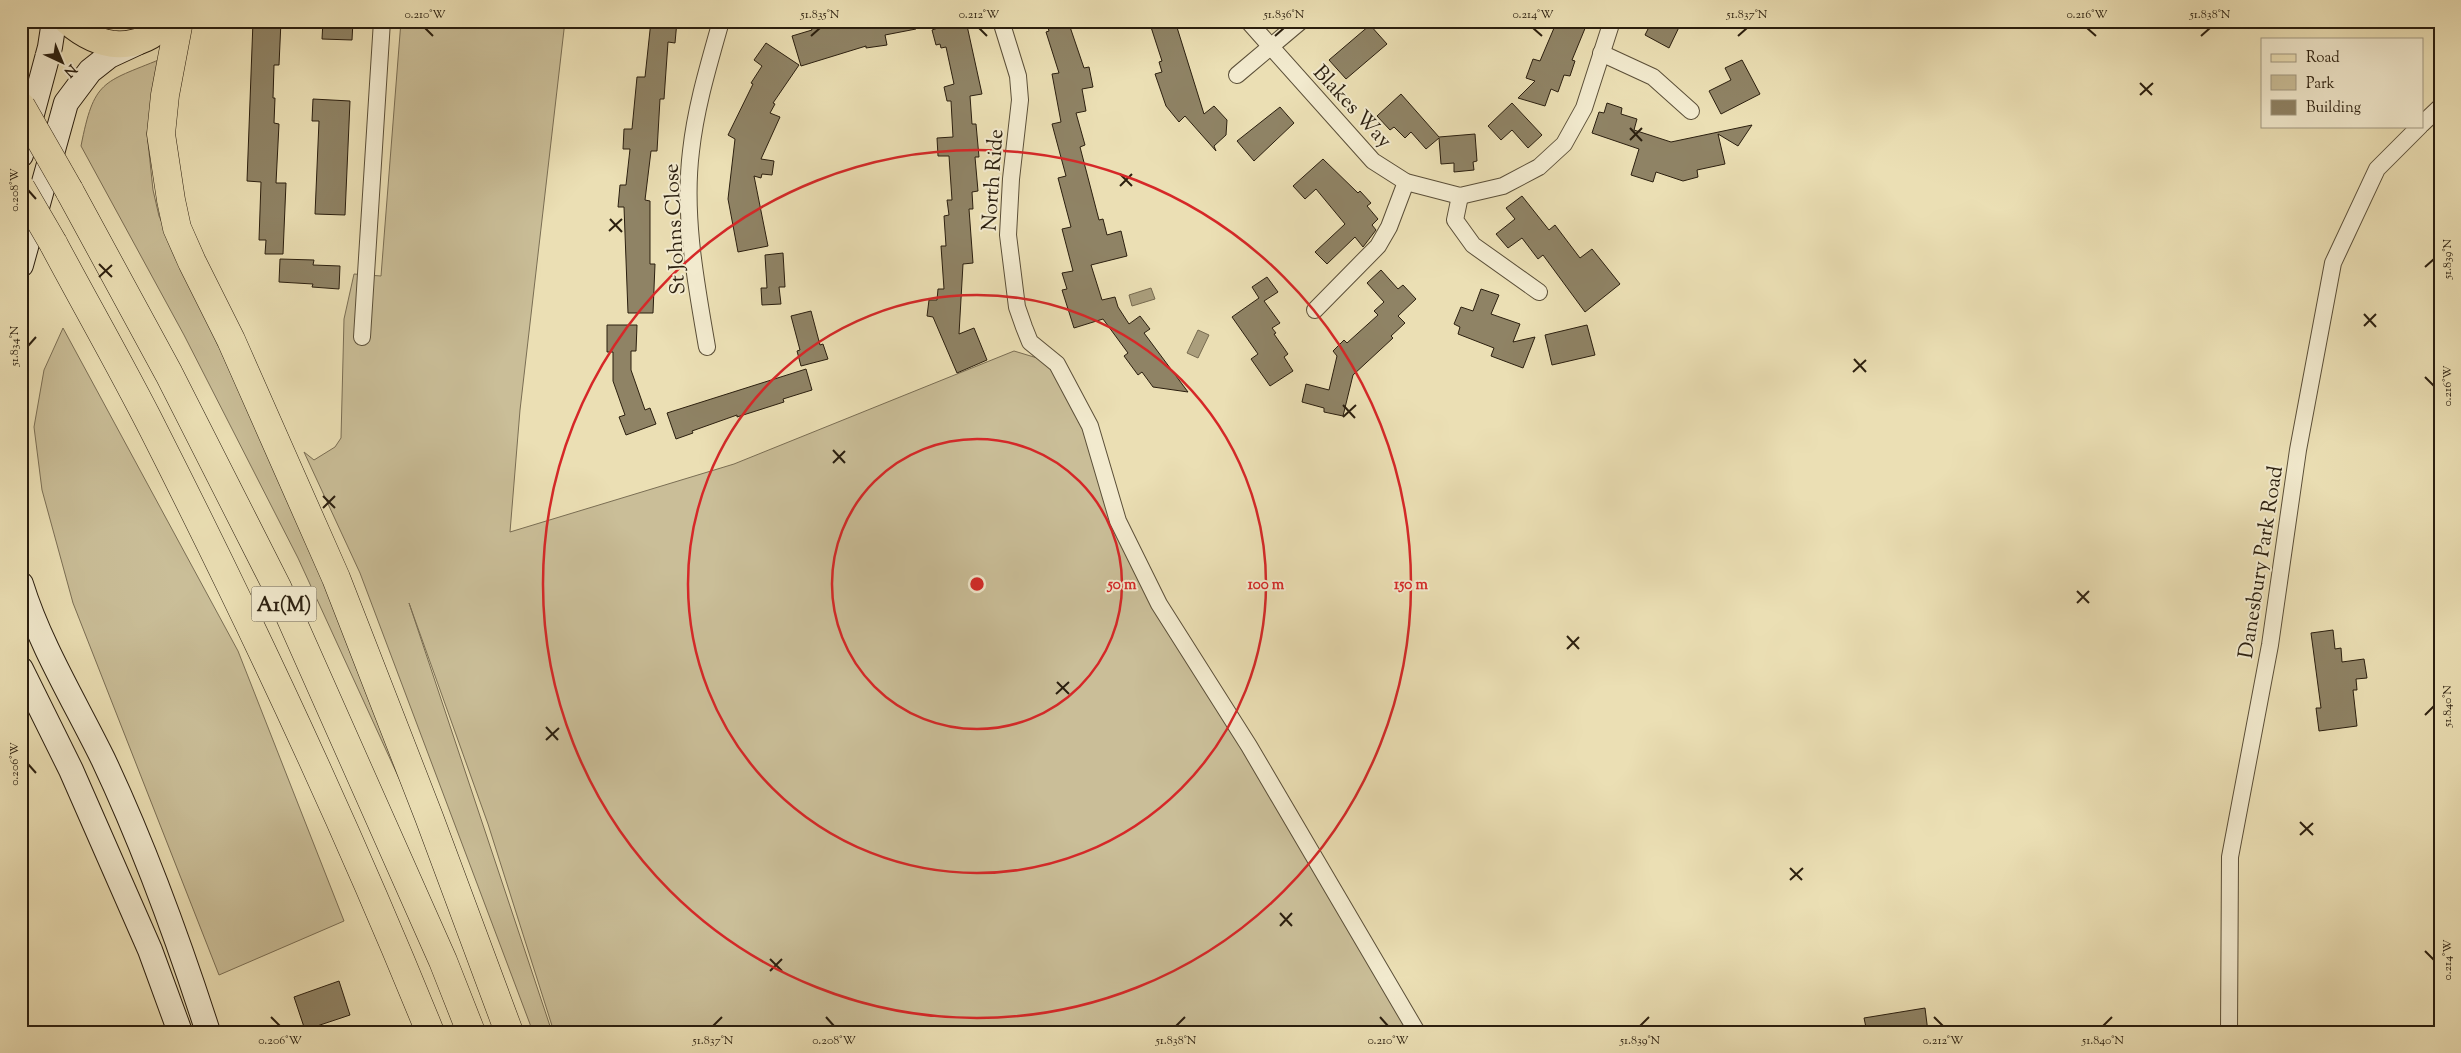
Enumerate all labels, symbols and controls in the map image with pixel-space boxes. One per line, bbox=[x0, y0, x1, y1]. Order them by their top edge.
text: 0.210°W bbox=[404, 6, 446, 24]
text: 51.835°N bbox=[800, 6, 840, 24]
text: 0.212°W bbox=[959, 6, 1000, 24]
text: 51.836°N bbox=[1263, 6, 1305, 24]
text: 0.214°W bbox=[1512, 6, 1554, 24]
text: 51.837°N bbox=[1726, 6, 1768, 24]
text: 0.216°W bbox=[2066, 6, 2108, 24]
text: 51.838°N bbox=[2189, 6, 2231, 24]
north arrow bbox=[38, 38, 88, 88]
legend bbox=[2261, 38, 2424, 128]
text: Road bbox=[2306, 48, 2340, 69]
text: N bbox=[59, 59, 81, 81]
street label: Blakes Way bbox=[1305, 59, 1398, 156]
text: Park bbox=[2306, 74, 2335, 95]
text: Building bbox=[2306, 98, 2361, 119]
street label: North Ride bbox=[975, 128, 1013, 232]
street label: St Johns Close bbox=[658, 163, 694, 295]
text: 0.208°W bbox=[6, 168, 24, 212]
text: 51.839°N bbox=[2439, 238, 2457, 280]
text: 51.834°N bbox=[6, 325, 24, 367]
text: 0.216°W bbox=[2439, 365, 2457, 407]
street label: Danesbury Park Road bbox=[2232, 464, 2292, 661]
centre of rings bbox=[968, 575, 986, 593]
text: 50 m bbox=[1107, 575, 1137, 596]
text: 100 m bbox=[1248, 575, 1285, 596]
text: 150 m bbox=[1394, 575, 1428, 596]
road number: A1(M) bbox=[252, 586, 316, 622]
text: 51.840°N bbox=[2439, 685, 2457, 728]
text: 0.206°W bbox=[6, 742, 24, 786]
text: 0.214°W bbox=[2439, 939, 2457, 981]
text: 0.206°W bbox=[258, 1032, 302, 1050]
text: 51.837°N bbox=[692, 1032, 734, 1050]
text: 0.208°W bbox=[812, 1032, 856, 1050]
text: 51.838°N bbox=[1155, 1032, 1197, 1050]
text: 0.210°W bbox=[1367, 1032, 1409, 1050]
text: 51.839°N bbox=[1619, 1032, 1661, 1050]
text: 0.212°W bbox=[1923, 1032, 1964, 1050]
text: 51.840°N bbox=[2081, 1032, 2124, 1050]

